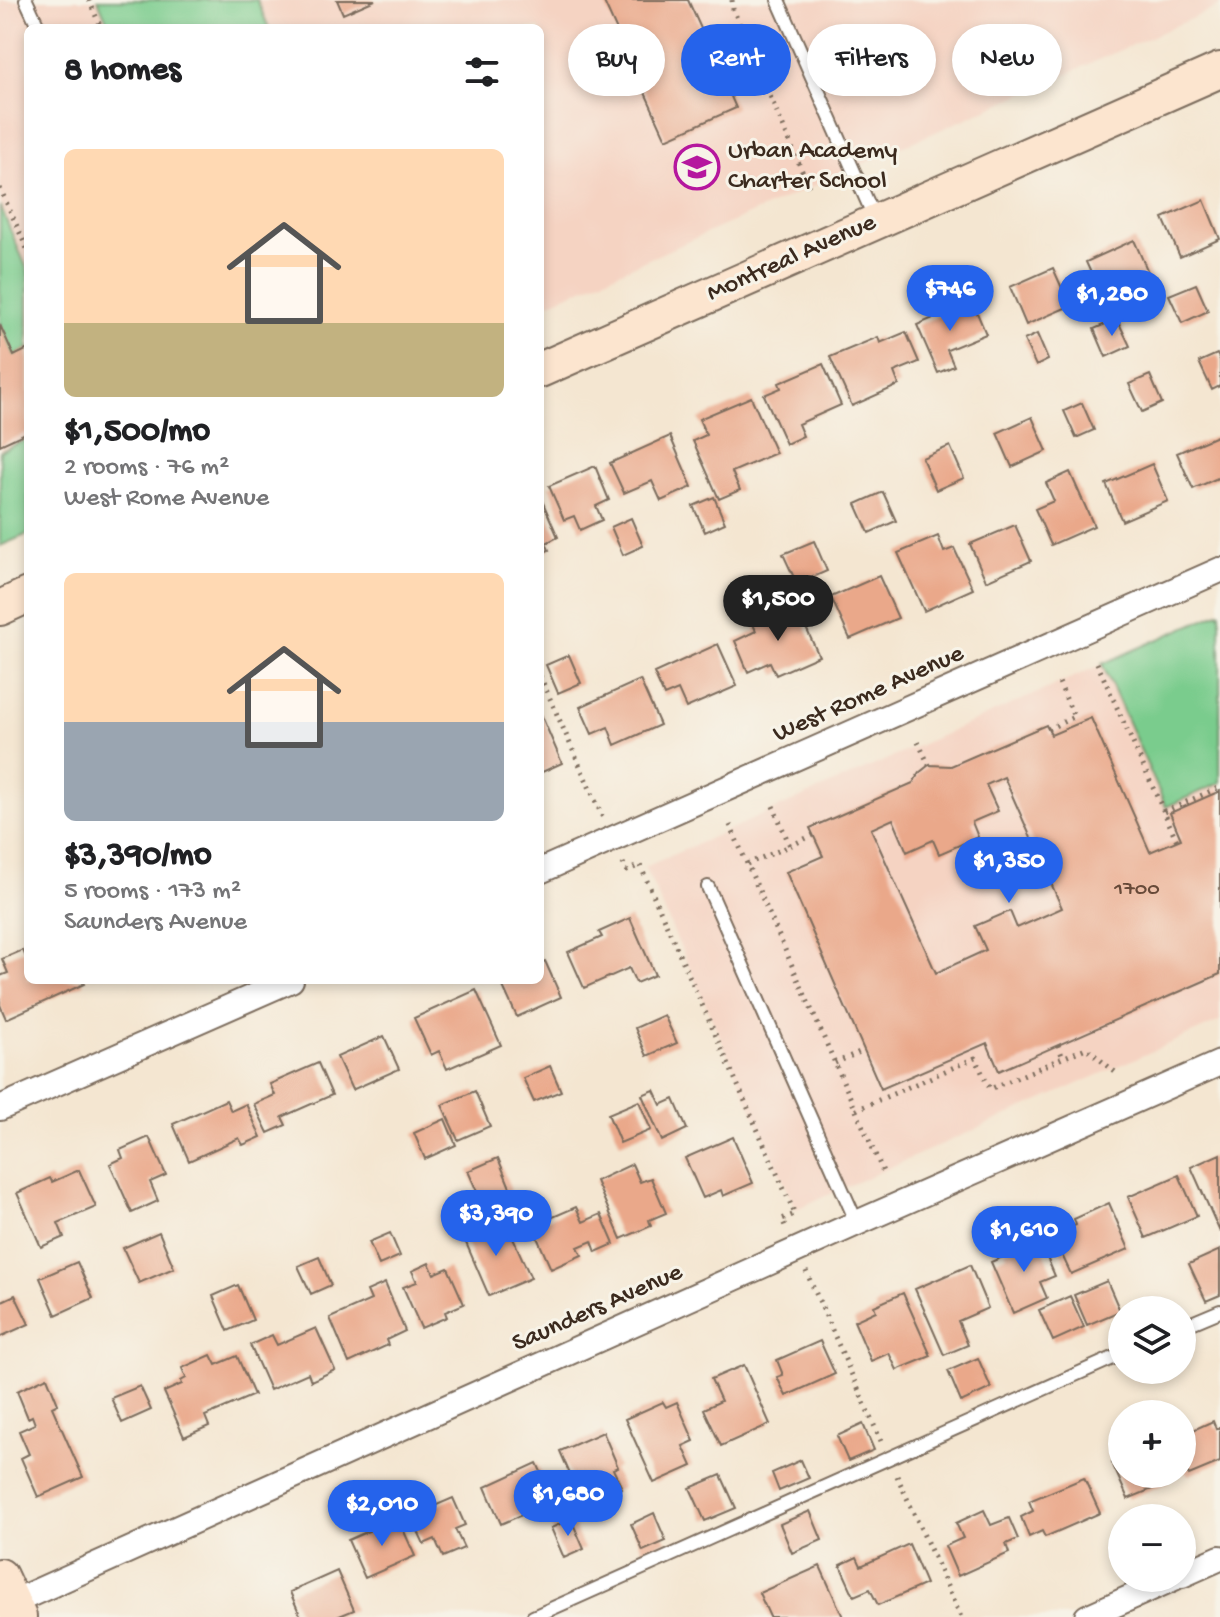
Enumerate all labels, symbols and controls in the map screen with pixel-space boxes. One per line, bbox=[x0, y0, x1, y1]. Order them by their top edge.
chip: Buy bbox=[568, 24, 665, 96]
chip: Rent bbox=[681, 24, 791, 96]
chip: Filters bbox=[807, 24, 936, 96]
chip: New bbox=[952, 24, 1062, 96]
icon: filters bbox=[460, 50, 504, 94]
text: 8 homes bbox=[64, 52, 181, 92]
place label: Urban Academy Charter School bbox=[728, 137, 898, 198]
school or university icon: Urban Academy Charter School bbox=[673, 143, 721, 191]
icon: home bbox=[212, 201, 356, 345]
street label: Montreal Avenue bbox=[703, 208, 882, 310]
pin: $746 bbox=[903, 265, 997, 333]
pin: $1,280 bbox=[1047, 270, 1177, 338]
text: $746 bbox=[925, 275, 975, 306]
text: $1,280 bbox=[1076, 280, 1148, 311]
text: $1,500/mo bbox=[64, 413, 210, 453]
text: 2 rooms · 76 m² bbox=[64, 453, 229, 484]
text: West Rome Avenue bbox=[64, 484, 269, 515]
pin: $1,500 bbox=[713, 575, 843, 643]
text: $1,500 bbox=[741, 585, 815, 616]
icon: home bbox=[212, 625, 356, 769]
street label: West Rome Avenue bbox=[769, 639, 970, 751]
text: $3,390/mo bbox=[64, 837, 212, 877]
pin: $1,350 bbox=[944, 837, 1074, 905]
text: $1,350 bbox=[973, 847, 1045, 878]
text: 5 rooms · 173 m² bbox=[64, 877, 241, 908]
house number: 1700 bbox=[1113, 877, 1160, 903]
text: Saunders Avenue bbox=[64, 908, 247, 939]
pin: $3,390 bbox=[431, 1190, 561, 1258]
text: $3,390 bbox=[459, 1200, 533, 1231]
pin: $1,610 bbox=[959, 1206, 1089, 1274]
text: $1,610 bbox=[990, 1216, 1058, 1247]
street label: Saunders Avenue bbox=[508, 1257, 688, 1360]
map controls bbox=[1108, 1296, 1196, 1592]
button: layers bbox=[1108, 1296, 1196, 1384]
button: + bbox=[1108, 1400, 1196, 1488]
pin: $1,680 bbox=[503, 1470, 633, 1538]
pin: $2,010 bbox=[317, 1480, 447, 1548]
text: $1,680 bbox=[532, 1480, 604, 1511]
text: $2,010 bbox=[346, 1490, 418, 1521]
button: − bbox=[1108, 1504, 1196, 1592]

